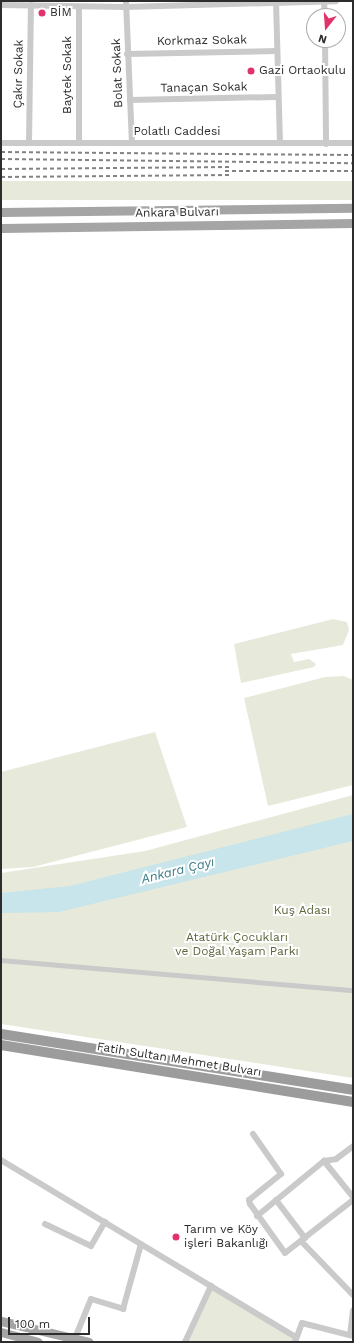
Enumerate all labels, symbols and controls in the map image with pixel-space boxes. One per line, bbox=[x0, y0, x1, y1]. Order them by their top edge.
place label: BİM bbox=[50, 6, 72, 20]
marker: BİM bbox=[37, 8, 47, 18]
north arrow bbox=[306, 8, 346, 48]
text: N bbox=[317, 32, 328, 46]
street label: Korkmaz Sokak bbox=[157, 33, 247, 49]
street label: Baytek Sokak bbox=[61, 36, 75, 114]
street label: Bolat Sokak bbox=[110, 38, 126, 108]
street label: Çakır Sokak bbox=[11, 39, 27, 109]
place label: Gazi Ortaokulu bbox=[259, 64, 346, 78]
marker: Gazi Ortaokulu bbox=[246, 66, 256, 76]
street label: Tanaçan Sokak bbox=[160, 80, 248, 96]
street label: Polatlı Caddesi bbox=[133, 125, 221, 139]
street label: Ankara Bulvarı bbox=[135, 205, 219, 221]
water label: Ankara Çayı bbox=[140, 854, 216, 888]
park label: Kuş Adası bbox=[273, 904, 331, 918]
park label: Atatürk Çocukları ve Doğal Yaşam Parkı bbox=[175, 931, 299, 959]
street label: Fatih Sultan Mehmet Bulvarı bbox=[96, 1040, 262, 1080]
place label: Tarım ve Köy işleri Bakanlığı bbox=[184, 1223, 268, 1251]
marker: Tarım ve Köy işleri Bakanlığı bbox=[171, 1232, 181, 1242]
scale bar bbox=[10, 1309, 92, 1335]
text: 100 m bbox=[15, 1317, 50, 1331]

